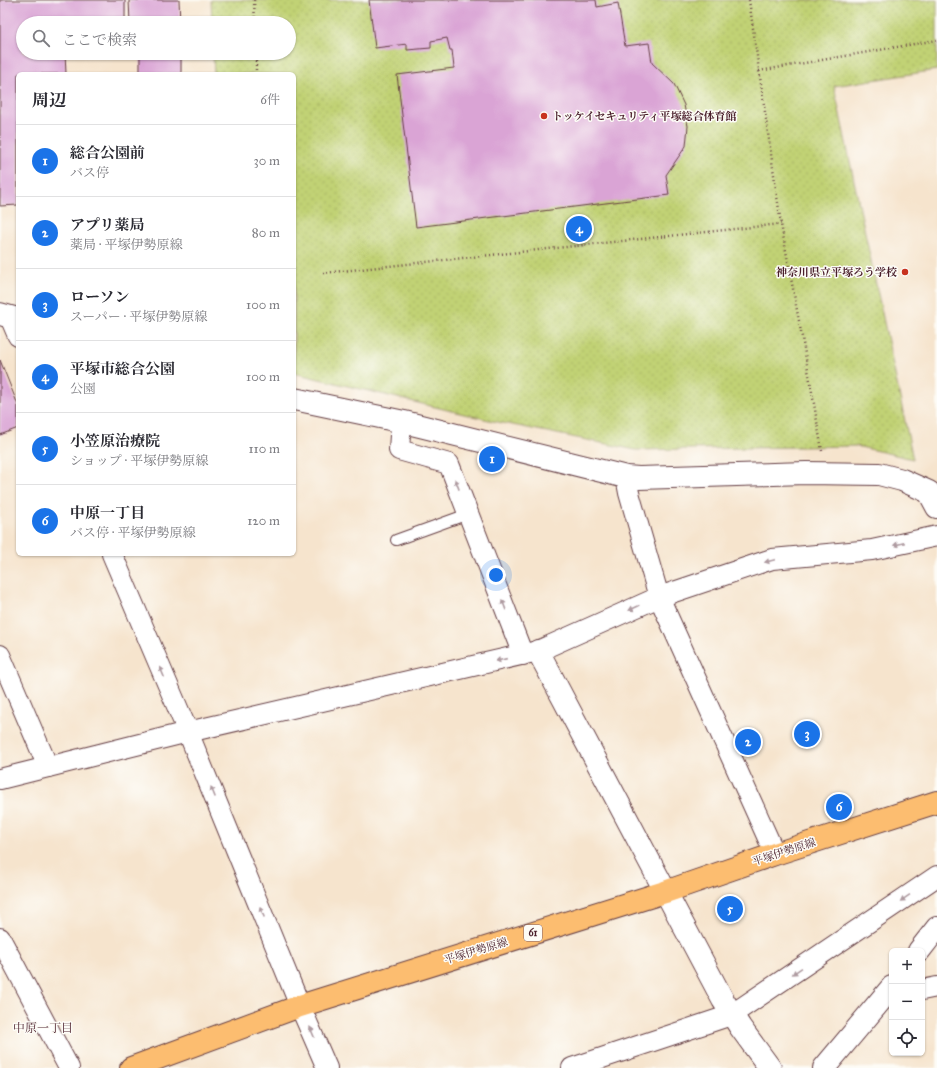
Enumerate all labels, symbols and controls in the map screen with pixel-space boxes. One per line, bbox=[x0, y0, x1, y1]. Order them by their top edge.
search box bbox=[16, 16, 296, 60]
icon: search bbox=[30, 27, 52, 49]
text: ここで検索 bbox=[62, 31, 137, 49]
text: 周辺 bbox=[32, 90, 66, 111]
text: 6件 bbox=[260, 92, 280, 108]
place label: トッケイセキュリティ平塚総合体育館 bbox=[552, 110, 736, 123]
marker: トッケイセキュリティ平塚総合体育館 bbox=[539, 111, 549, 121]
text: 総合公園前 bbox=[70, 144, 145, 162]
text: 1 bbox=[42, 153, 48, 169]
text: 30 m bbox=[254, 153, 280, 169]
text: バス停 bbox=[70, 165, 109, 181]
pin: 4 bbox=[566, 214, 592, 244]
text: アプリ薬局 bbox=[70, 216, 144, 234]
text: 2 bbox=[42, 225, 48, 241]
text: 80 m bbox=[252, 225, 280, 241]
text: 薬局 · 平塚伊勢原線 bbox=[70, 237, 182, 253]
place label: 神奈川県立平塚ろう学校 bbox=[776, 266, 897, 279]
marker: 神奈川県立平塚ろう学校 bbox=[900, 267, 910, 277]
text: ローソン bbox=[70, 288, 129, 306]
text: 3 bbox=[42, 297, 48, 313]
text: 100 m bbox=[246, 297, 280, 313]
text: スーパー · 平塚伊勢原線 bbox=[70, 309, 207, 325]
text: 平塚市総合公園 bbox=[70, 360, 175, 378]
text: 4 bbox=[41, 369, 49, 385]
text: 100 m bbox=[246, 369, 280, 385]
text: 公園 bbox=[70, 381, 96, 397]
text: 小笠原治療院 bbox=[70, 432, 160, 450]
text: 5 bbox=[42, 441, 48, 457]
text: 110 m bbox=[248, 441, 280, 457]
pin: 1 bbox=[479, 444, 505, 474]
text: ショップ · 平塚伊勢原線 bbox=[70, 453, 208, 469]
one-way arrow bbox=[453, 478, 459, 490]
text: 中原一丁目 bbox=[70, 504, 145, 522]
text: 6 bbox=[42, 513, 48, 529]
text: 120 m bbox=[247, 513, 280, 529]
text: バス停 · 平塚伊勢原線 bbox=[70, 525, 195, 541]
one-way arrow bbox=[893, 542, 905, 548]
one-way arrow bbox=[764, 558, 776, 564]
your location bbox=[486, 565, 506, 585]
one-way arrow bbox=[500, 599, 506, 611]
one-way arrow bbox=[629, 605, 640, 611]
one-way arrow bbox=[495, 657, 507, 663]
one-way arrow bbox=[159, 666, 166, 678]
pin: 3 bbox=[794, 719, 820, 749]
pin: 2 bbox=[735, 727, 761, 757]
one-way arrow bbox=[209, 785, 215, 797]
pin: 6 bbox=[826, 792, 852, 822]
street label: 平塚伊勢原線 bbox=[751, 836, 817, 868]
pin: 5 bbox=[717, 894, 743, 924]
one-way arrow bbox=[899, 894, 910, 902]
one-way arrow bbox=[259, 907, 265, 918]
road number: 61 bbox=[524, 925, 542, 941]
street label: 平塚伊勢原線 bbox=[443, 935, 509, 967]
map controls bbox=[889, 948, 925, 1056]
button: + bbox=[889, 948, 925, 984]
one-way arrow bbox=[792, 967, 802, 975]
button: − bbox=[889, 984, 925, 1020]
button: locate bbox=[889, 1020, 925, 1056]
district label: 中原一丁目 bbox=[13, 1021, 73, 1035]
one-way arrow bbox=[309, 1027, 315, 1038]

